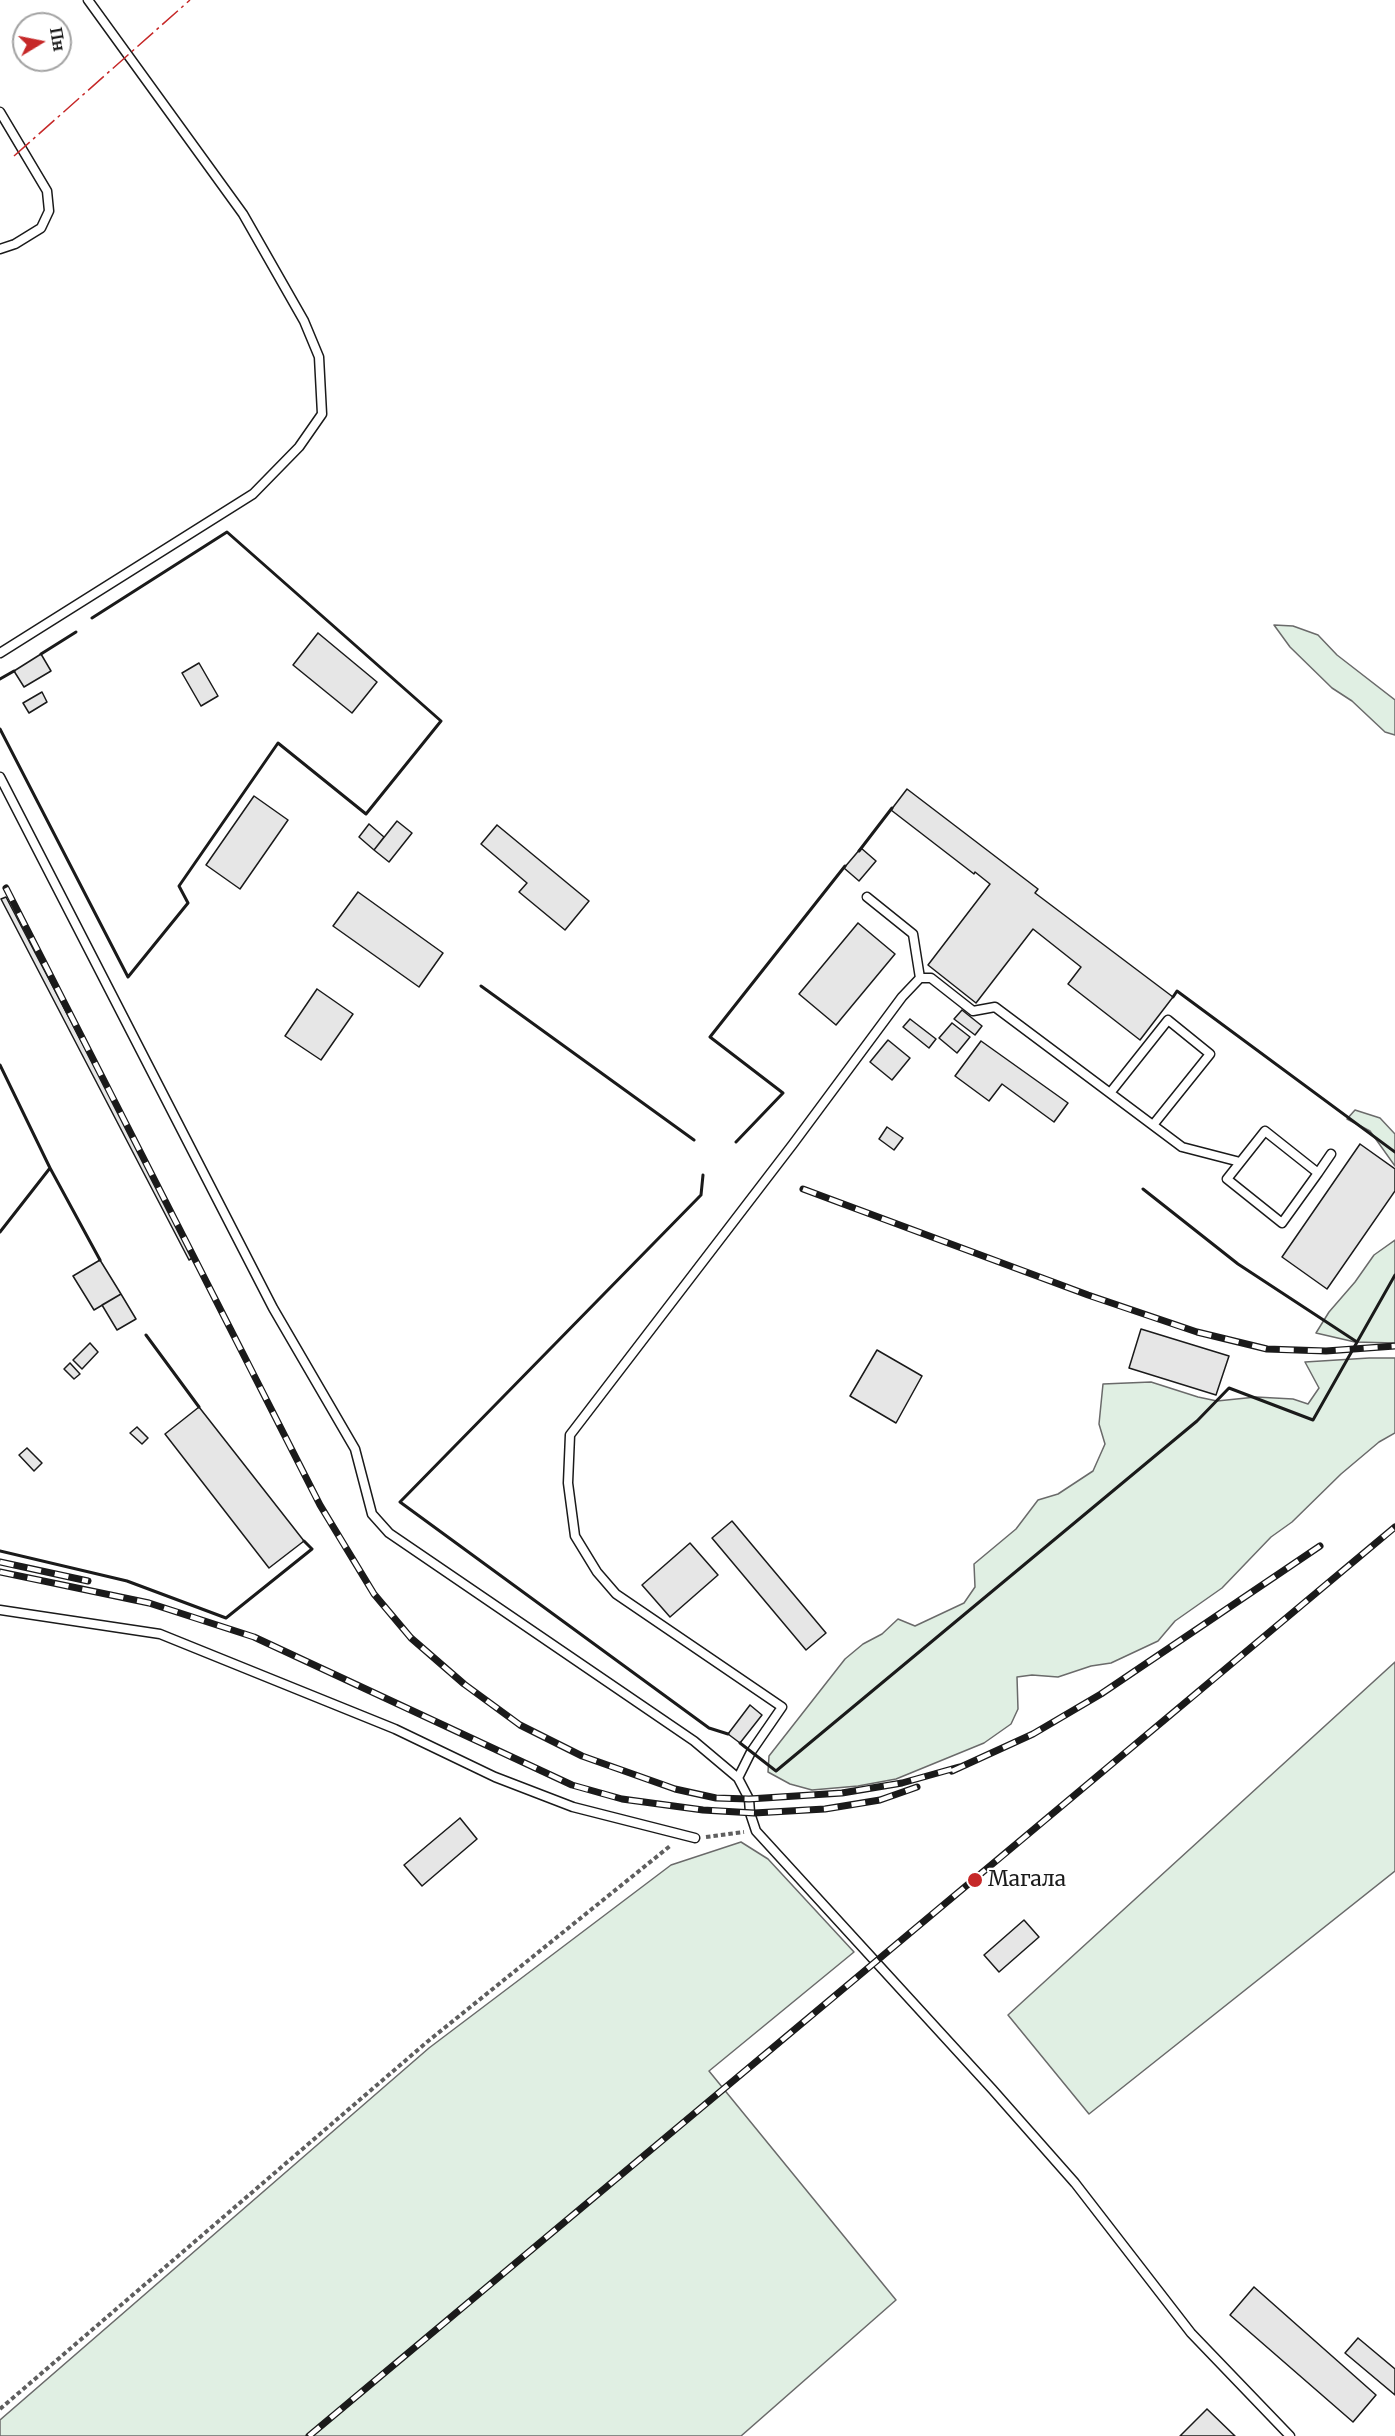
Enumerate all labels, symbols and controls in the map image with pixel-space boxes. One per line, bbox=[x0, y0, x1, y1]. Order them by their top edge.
north arrow bbox=[12, 12, 72, 72]
text: Пн bbox=[46, 26, 70, 53]
place label: Магала bbox=[988, 1867, 1066, 1893]
marker: Магала bbox=[966, 1871, 984, 1889]

